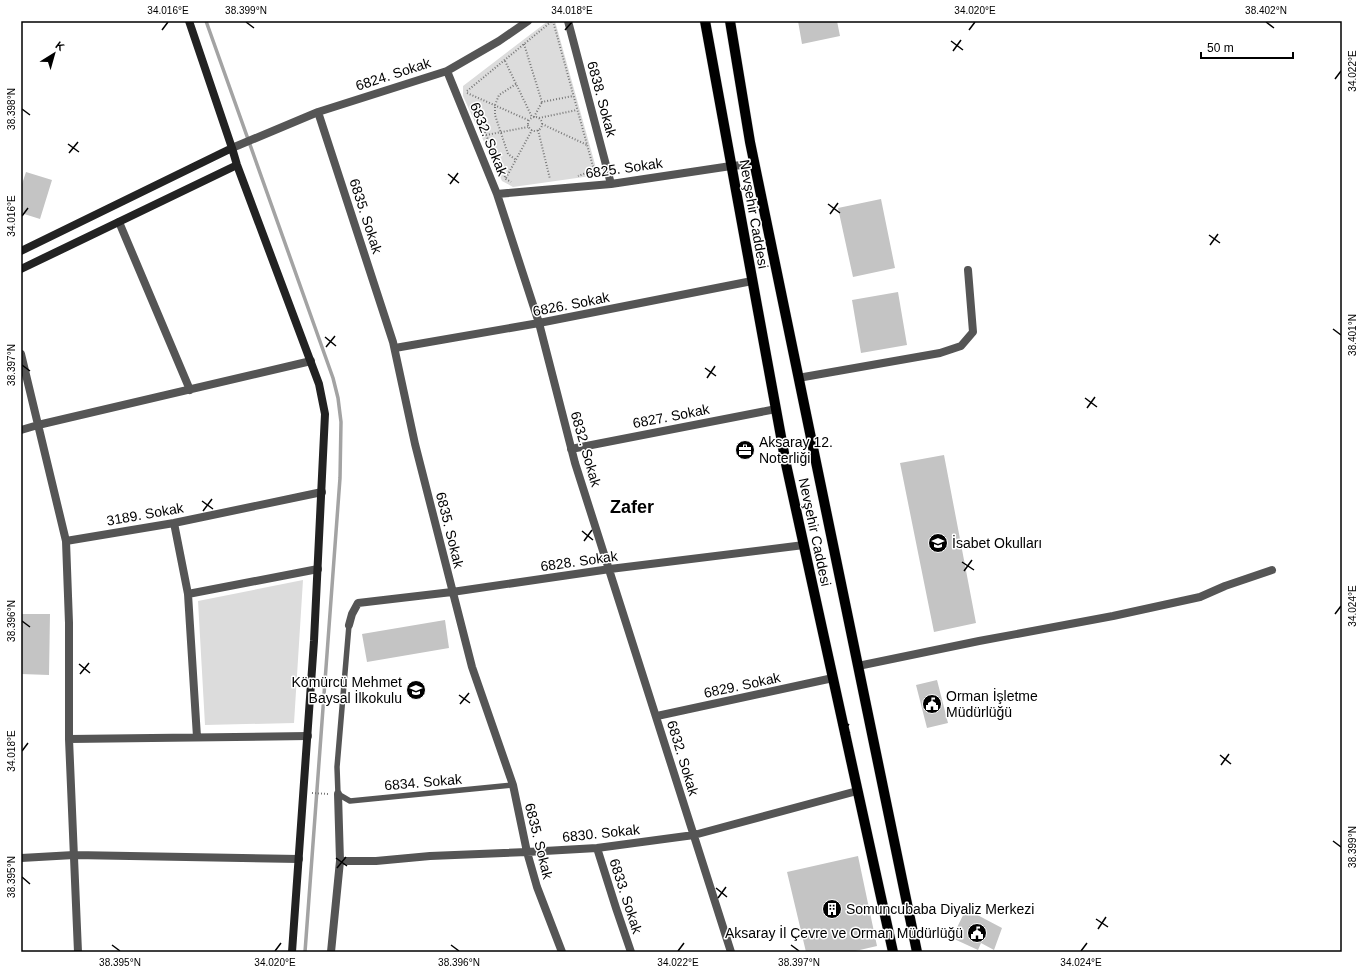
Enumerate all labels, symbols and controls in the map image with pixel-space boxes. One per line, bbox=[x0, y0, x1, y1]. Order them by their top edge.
text: 34.016°E bbox=[147, 5, 189, 16]
text: 38.399°N bbox=[225, 5, 267, 16]
text: 34.018°E bbox=[551, 5, 593, 16]
text: 34.020°E bbox=[954, 5, 996, 16]
text: 38.402°N bbox=[1245, 5, 1287, 16]
north arrow bbox=[34, 34, 74, 74]
scale bar bbox=[1201, 34, 1293, 60]
text: K bbox=[53, 39, 67, 53]
text: 50 m bbox=[1207, 41, 1234, 55]
text: 34.022°E bbox=[1347, 50, 1358, 92]
street label: 6824. Sokak bbox=[354, 54, 433, 94]
street label: 6838. Sokak bbox=[584, 59, 620, 140]
text: 38.398°N bbox=[6, 88, 17, 130]
street label: 6832. Sokak bbox=[467, 100, 511, 179]
street label: 6825. Sokak bbox=[584, 155, 665, 181]
street label: Nevşehir Caddesi bbox=[737, 158, 771, 270]
street label: 6835. Sokak bbox=[346, 177, 386, 256]
text: 34.016°E bbox=[6, 195, 17, 237]
street label: 6826. Sokak bbox=[531, 289, 612, 319]
text: 38.401°N bbox=[1347, 314, 1358, 356]
text: 38.397°N bbox=[6, 344, 17, 386]
street label: 6827. Sokak bbox=[631, 401, 712, 431]
street label: 6832. Sokak bbox=[568, 409, 605, 490]
place label: Aksaray 12. Noterliği bbox=[759, 434, 833, 466]
office icon: Aksaray 12. Noterliği bbox=[734, 439, 756, 461]
street label: Nevşehir Caddesi bbox=[796, 476, 834, 588]
street label: 6835. Sokak bbox=[433, 490, 467, 571]
district label: Zafer bbox=[610, 497, 654, 517]
street label: 3189. Sokak bbox=[105, 499, 186, 529]
school or university icon: İsabet Okulları bbox=[927, 532, 949, 554]
place label: İsabet Okulları bbox=[952, 534, 1042, 551]
street label: 6828. Sokak bbox=[539, 548, 620, 574]
text: 34.024°E bbox=[1347, 585, 1358, 627]
text: 38.396°N bbox=[6, 600, 17, 642]
street label: 6829. Sokak bbox=[702, 669, 783, 701]
place label: Kömürcü Mehmet Baysal İlkokulu bbox=[292, 674, 402, 706]
school or university icon: Kömürcü Mehmet Baysal İlkokulu bbox=[405, 679, 427, 701]
place label: Orman İşletme Müdürlüğü bbox=[946, 687, 1038, 720]
public building icon: Orman İşletme Müdürlüğü bbox=[921, 693, 943, 715]
street label: 6832. Sokak bbox=[664, 718, 702, 799]
text: 34.018°E bbox=[6, 730, 17, 772]
street label: 6834. Sokak bbox=[384, 771, 463, 793]
street label: 6835. Sokak bbox=[522, 801, 556, 882]
street label: 6830. Sokak bbox=[561, 821, 642, 845]
text: 38.399°N bbox=[1347, 826, 1358, 868]
text: 38.395°N bbox=[6, 856, 17, 898]
street label: 6833. Sokak bbox=[606, 857, 646, 936]
building icon: Somuncubaba Diyaliz Merkezi bbox=[821, 898, 843, 920]
place label: Somuncubaba Diyaliz Merkezi bbox=[846, 901, 1034, 917]
public building icon: Aksaray İl Çevre ve Orman Müdürlüğü bbox=[966, 922, 988, 944]
place label: Aksaray İl Çevre ve Orman Müdürlüğü bbox=[725, 924, 963, 941]
text: 38.395°N bbox=[99, 957, 141, 968]
text: 34.020°E bbox=[254, 957, 296, 968]
text: 38.396°N bbox=[438, 957, 480, 968]
text: 34.022°E bbox=[657, 957, 699, 968]
text: 38.397°N bbox=[778, 957, 820, 968]
text: 34.024°E bbox=[1060, 957, 1102, 968]

